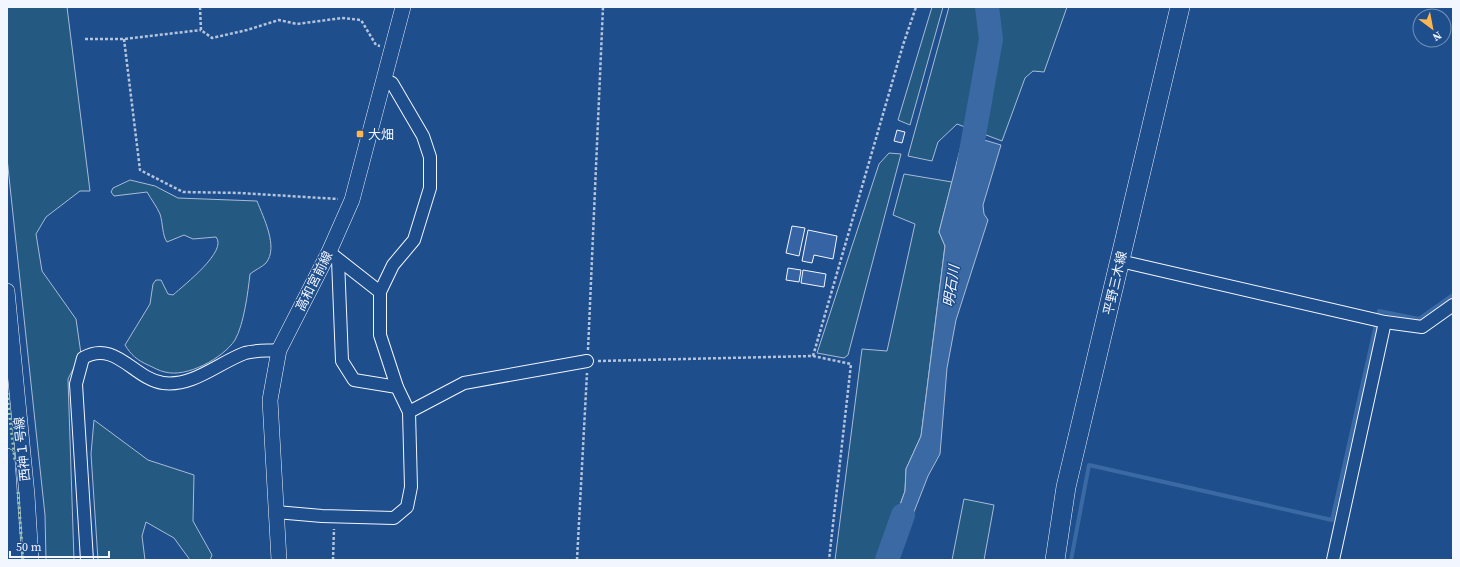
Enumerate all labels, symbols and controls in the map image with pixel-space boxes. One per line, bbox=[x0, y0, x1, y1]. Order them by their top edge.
north arrow bbox=[1412, 8, 1452, 48]
text: N bbox=[1430, 28, 1444, 45]
place label: 大畑 bbox=[368, 126, 394, 143]
marker: 大畑 bbox=[355, 129, 365, 139]
street label: 高和宮前線 bbox=[292, 248, 336, 314]
street label: 平野三木線 bbox=[1099, 249, 1131, 317]
water label: 明石川 bbox=[938, 262, 964, 308]
street label: 西神１号線 bbox=[10, 416, 34, 482]
scale bar bbox=[10, 533, 109, 559]
text: 50 m bbox=[16, 539, 42, 555]

